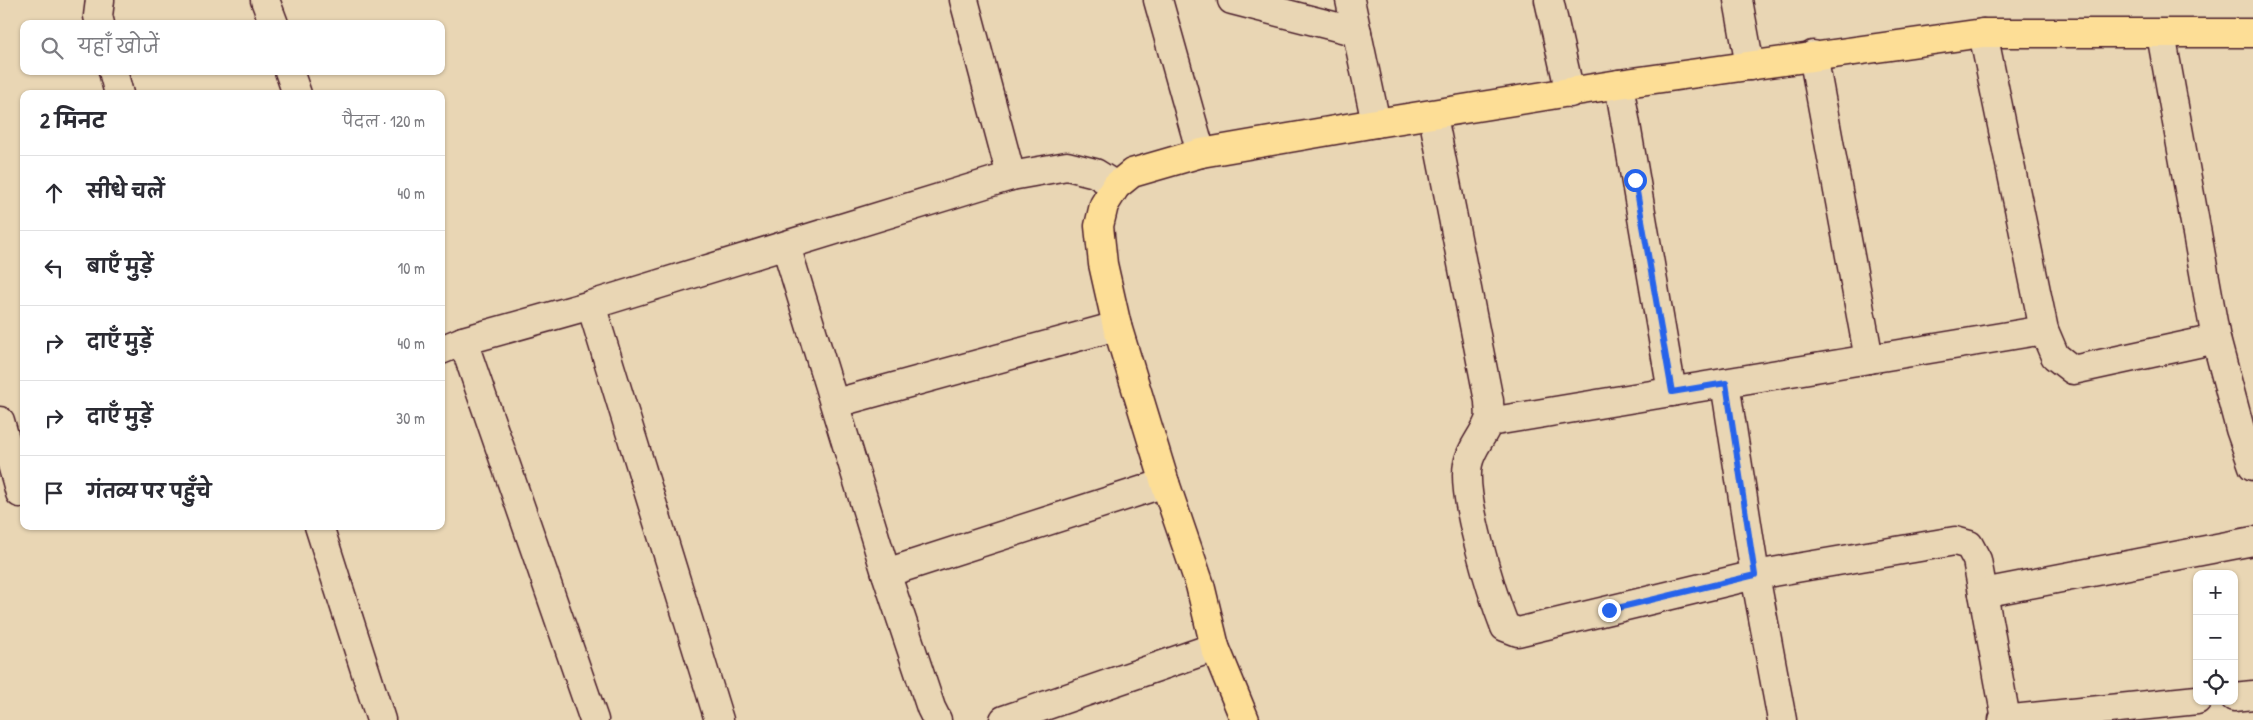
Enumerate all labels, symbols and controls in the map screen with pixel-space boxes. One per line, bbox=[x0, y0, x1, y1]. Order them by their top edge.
search box bbox=[20, 20, 445, 75]
text: यहाँ खोजें bbox=[78, 33, 159, 59]
icon: search bbox=[38, 34, 66, 62]
text: 2 मिनट bbox=[40, 106, 106, 135]
text: पैदल · 120 m bbox=[342, 110, 425, 132]
route start bbox=[1624, 169, 1647, 192]
text: सीधे चलें bbox=[87, 178, 164, 204]
icon: ahead bbox=[40, 179, 68, 207]
text: 40 m bbox=[397, 182, 425, 204]
text: बाएँ मुड़ें bbox=[87, 253, 153, 279]
icon: left bbox=[40, 254, 68, 282]
text: 10 m bbox=[397, 257, 425, 279]
text: दाएँ मुड़ें bbox=[87, 328, 153, 354]
icon: right bbox=[40, 329, 68, 357]
text: 40 m bbox=[397, 332, 425, 354]
text: दाएँ मुड़ें bbox=[87, 403, 153, 429]
icon: right bbox=[40, 404, 68, 432]
text: 30 m bbox=[396, 407, 425, 429]
text: गंतव्य पर पहुँचे bbox=[87, 478, 211, 504]
icon: arrive bbox=[40, 479, 68, 507]
map controls bbox=[2193, 570, 2238, 705]
button: + bbox=[2193, 570, 2238, 615]
route end bbox=[1598, 599, 1621, 622]
button: − bbox=[2193, 615, 2238, 660]
button: locate bbox=[2193, 660, 2238, 705]

